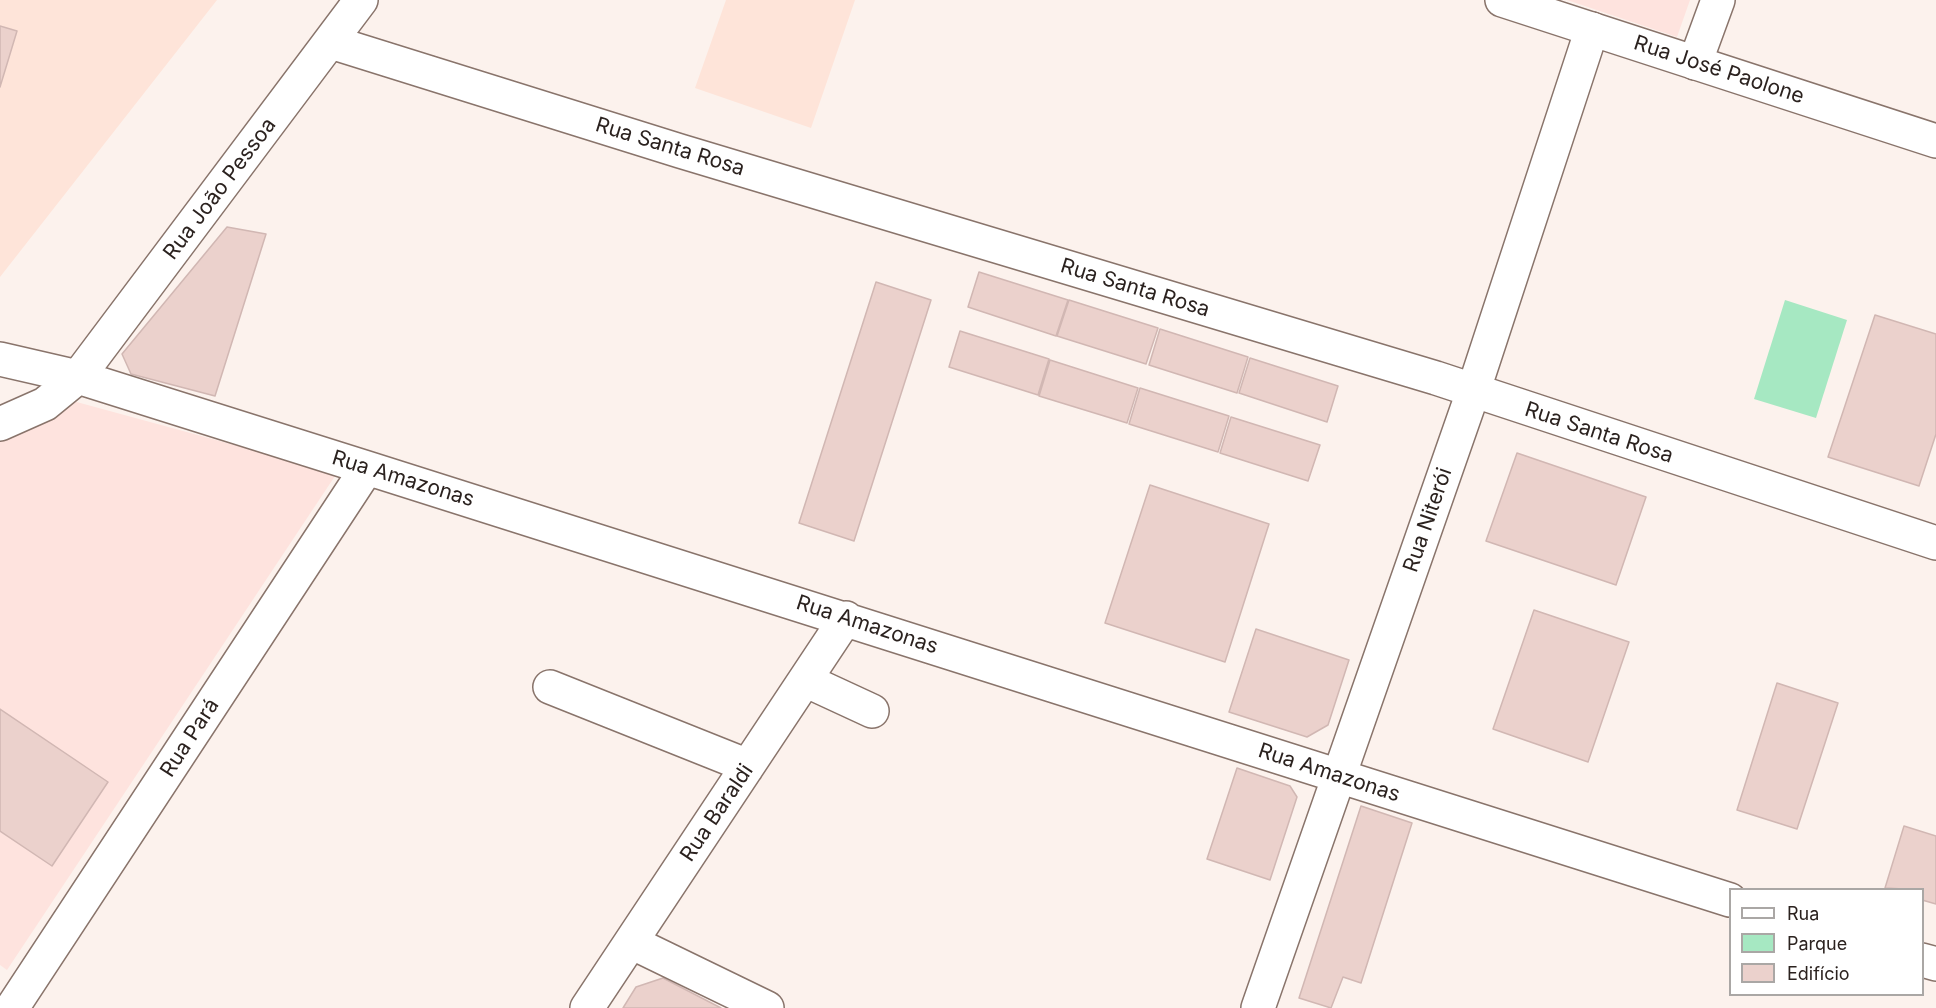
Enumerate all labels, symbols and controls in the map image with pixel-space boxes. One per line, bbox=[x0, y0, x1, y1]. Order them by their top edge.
street label: Rua José Paolone bbox=[1631, 31, 1807, 109]
street label: Rua Santa Rosa bbox=[592, 112, 748, 182]
street label: Rua João Pessoa bbox=[158, 113, 282, 265]
street label: Rua Santa Rosa bbox=[1057, 253, 1213, 323]
street label: Rua Santa Rosa bbox=[1522, 397, 1676, 469]
street label: Rua Amazonas bbox=[329, 445, 477, 513]
street label: Rua Niterói bbox=[1398, 465, 1458, 575]
street label: Rua Amazonas bbox=[793, 590, 941, 660]
street label: Rua Pará bbox=[155, 694, 225, 782]
street label: Rua Amazonas bbox=[1255, 738, 1403, 808]
street label: Rua Baraldi bbox=[675, 760, 759, 866]
legend bbox=[1729, 888, 1924, 996]
text: Rua bbox=[1787, 903, 1819, 924]
text: Parque bbox=[1787, 933, 1847, 954]
text: Edifício bbox=[1787, 963, 1850, 984]

